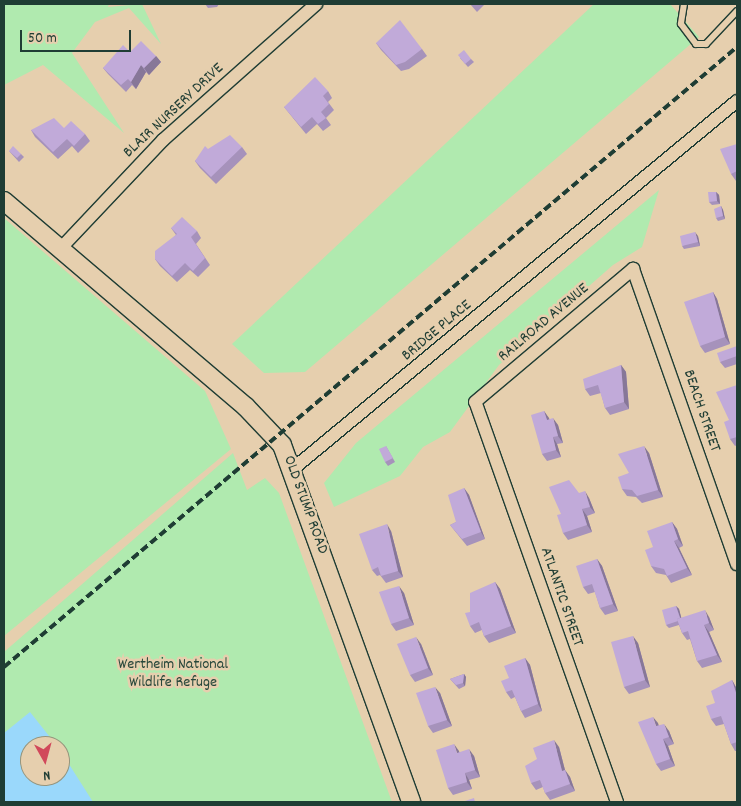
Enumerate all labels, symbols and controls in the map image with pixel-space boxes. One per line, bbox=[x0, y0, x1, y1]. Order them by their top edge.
scale bar bbox=[22, 20, 134, 52]
text: 50 m bbox=[28, 28, 57, 50]
street label: BLAIR NURSERY DRIVE bbox=[120, 60, 228, 162]
street label: RAILROAD AVENUE bbox=[495, 280, 593, 366]
street label: BRIDGE PLACE bbox=[398, 296, 476, 366]
street label: BEACH STREET bbox=[678, 367, 724, 455]
street label: OLD STUMP ROAD bbox=[278, 453, 332, 557]
street label: ATLANTIC STREET bbox=[535, 545, 587, 649]
park label: Wertheim National Wildlife Refuge bbox=[118, 655, 228, 693]
north arrow bbox=[20, 736, 70, 786]
text: N bbox=[42, 765, 51, 785]

